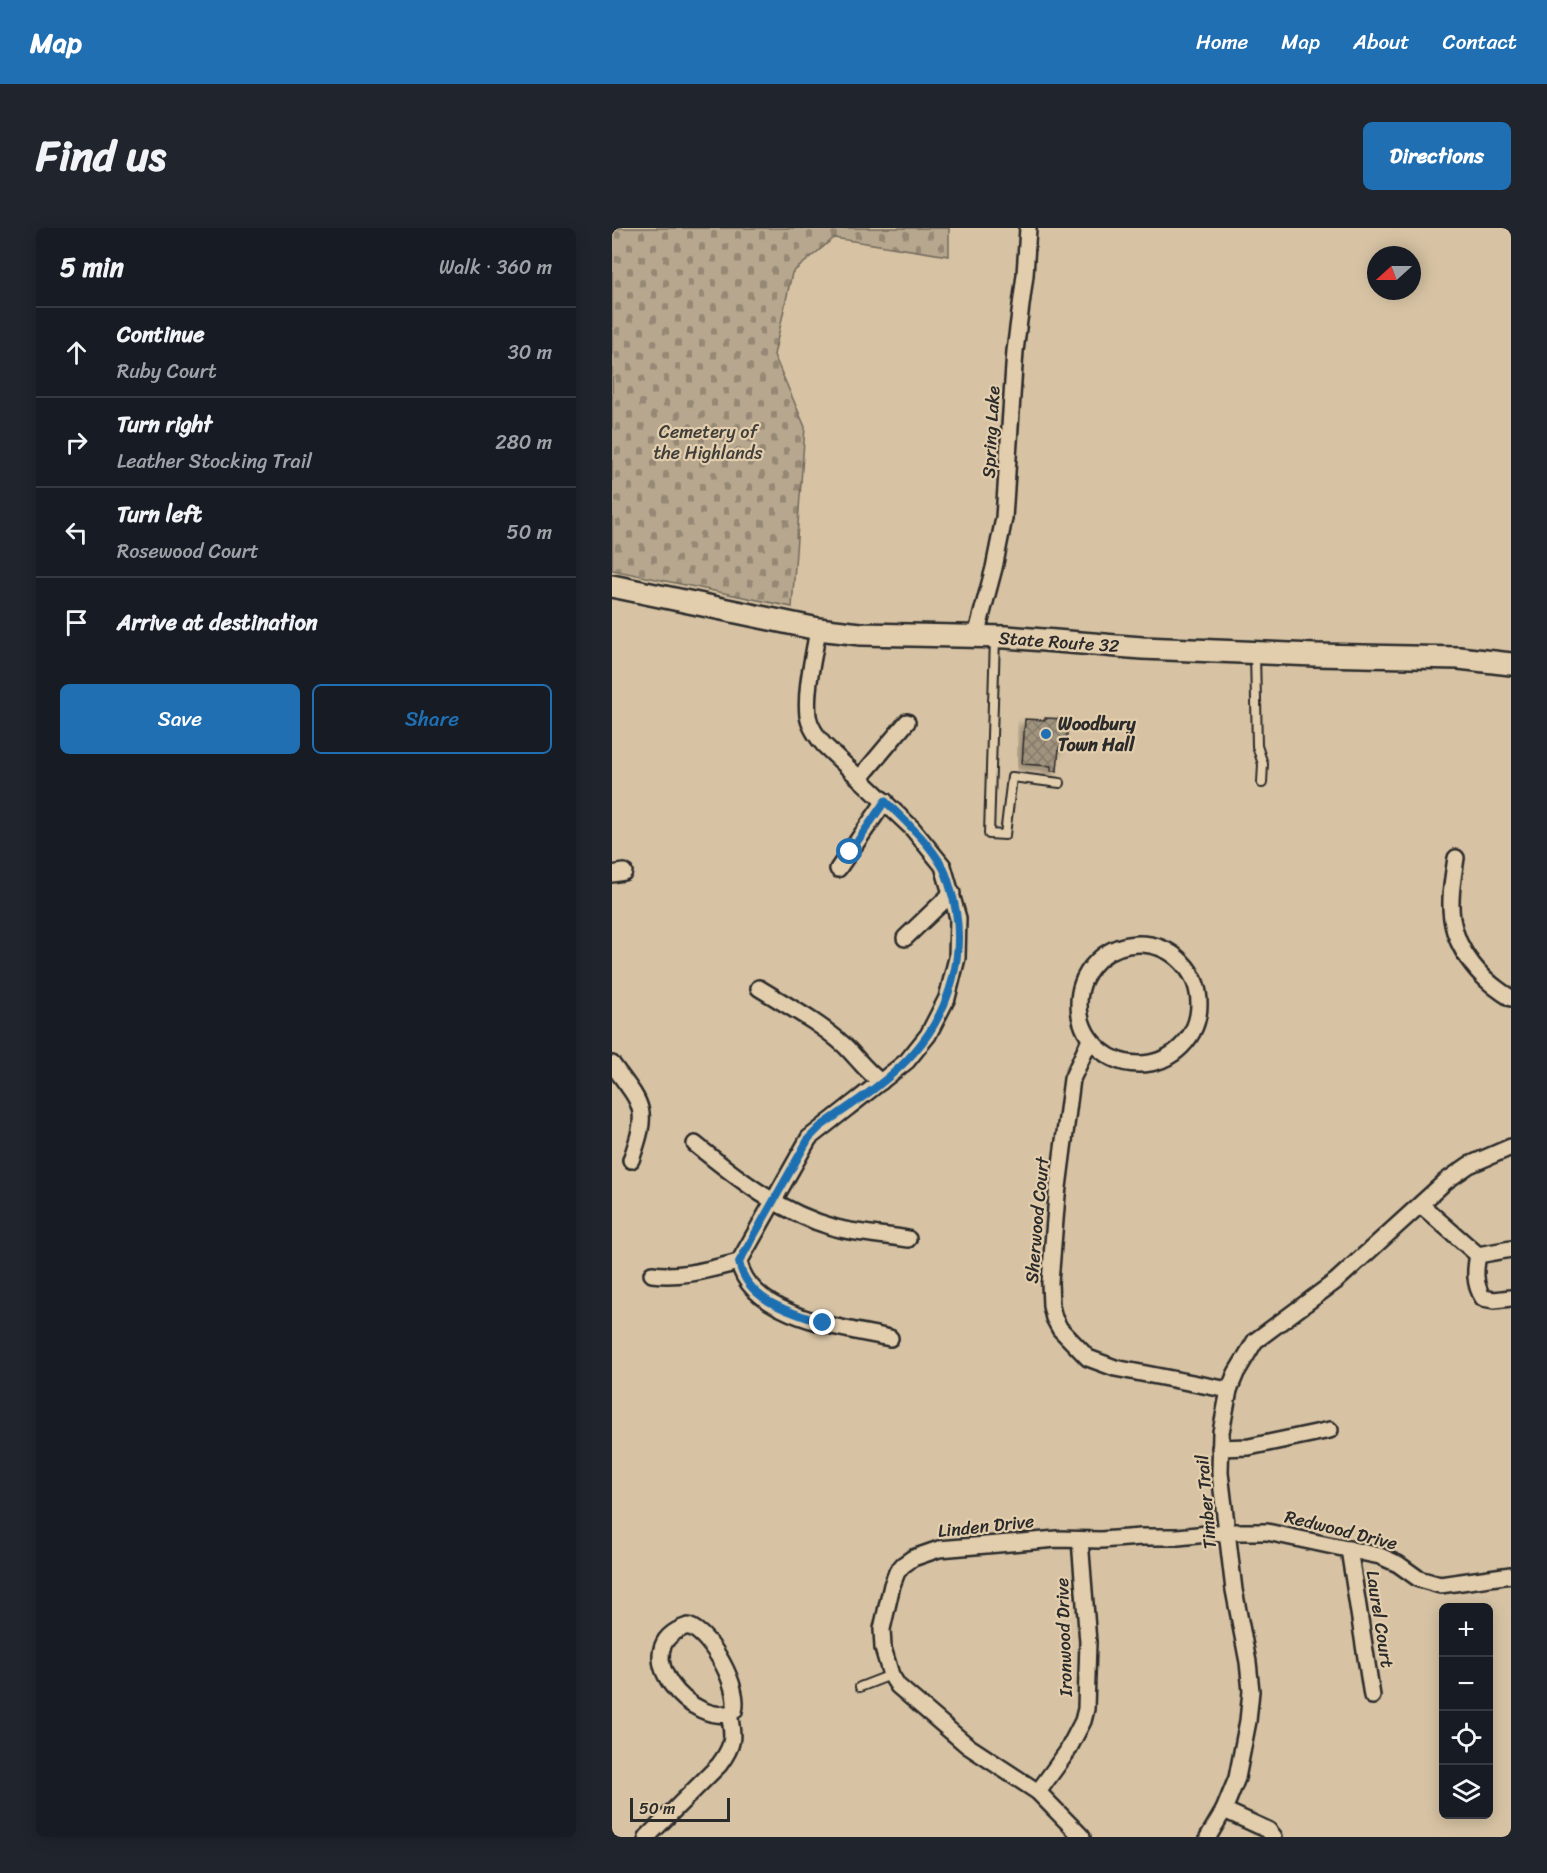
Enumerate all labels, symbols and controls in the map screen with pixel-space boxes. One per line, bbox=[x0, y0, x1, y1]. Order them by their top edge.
text: Map bbox=[30, 18, 82, 67]
text: Home bbox=[1196, 23, 1248, 61]
text: Map bbox=[1281, 23, 1320, 61]
text: About bbox=[1353, 23, 1410, 61]
text: Contact bbox=[1443, 23, 1517, 61]
text: Find us bbox=[36, 119, 166, 193]
button: Directions bbox=[1363, 122, 1511, 190]
text: 5 min bbox=[60, 244, 124, 290]
north arrow bbox=[1367, 246, 1421, 300]
text: Walk · 360 m bbox=[439, 250, 552, 285]
text: Continue bbox=[117, 315, 205, 354]
text: 30 m bbox=[508, 335, 552, 370]
icon: ahead bbox=[60, 336, 93, 369]
text: Ruby Court bbox=[117, 354, 217, 389]
street label: Spring Lake bbox=[973, 385, 1009, 479]
text: Turn right bbox=[117, 405, 212, 444]
park label: Cemetery of the Highlands bbox=[653, 416, 763, 469]
text: 280 m bbox=[495, 425, 552, 460]
icon: right bbox=[60, 426, 93, 459]
text: Leather Stocking Trail bbox=[117, 444, 312, 479]
text: Turn left bbox=[117, 495, 202, 534]
text: 50 m bbox=[507, 515, 552, 550]
icon: left bbox=[60, 516, 93, 549]
text: Rosewood Court bbox=[117, 534, 259, 569]
text: Arrive at destination bbox=[117, 603, 318, 642]
icon: arrive bbox=[60, 606, 93, 639]
street label: State Route 32 bbox=[998, 622, 1120, 662]
button: Save bbox=[60, 684, 300, 754]
button: Share bbox=[312, 684, 552, 754]
place label: Woodbury Town Hall bbox=[1058, 708, 1136, 761]
marker: Woodbury Town Hall bbox=[1039, 727, 1053, 741]
route start bbox=[836, 838, 862, 864]
street label: Sherwood Court bbox=[1016, 1155, 1059, 1284]
route end bbox=[809, 1309, 835, 1335]
street label: Timber Trail bbox=[1186, 1453, 1226, 1551]
street label: Redwood Drive bbox=[1281, 1501, 1401, 1559]
street label: Linden Drive bbox=[936, 1505, 1036, 1547]
street label: Laurel Court bbox=[1357, 1568, 1403, 1670]
street label: Ironwood Drive bbox=[1046, 1577, 1082, 1698]
map controls bbox=[1439, 1603, 1493, 1819]
button: + bbox=[1439, 1603, 1493, 1657]
button: − bbox=[1439, 1657, 1493, 1711]
button: locate bbox=[1439, 1711, 1493, 1765]
button: layers bbox=[1439, 1765, 1493, 1819]
text: 50 m bbox=[639, 1794, 675, 1823]
scale bar bbox=[630, 1795, 730, 1822]

